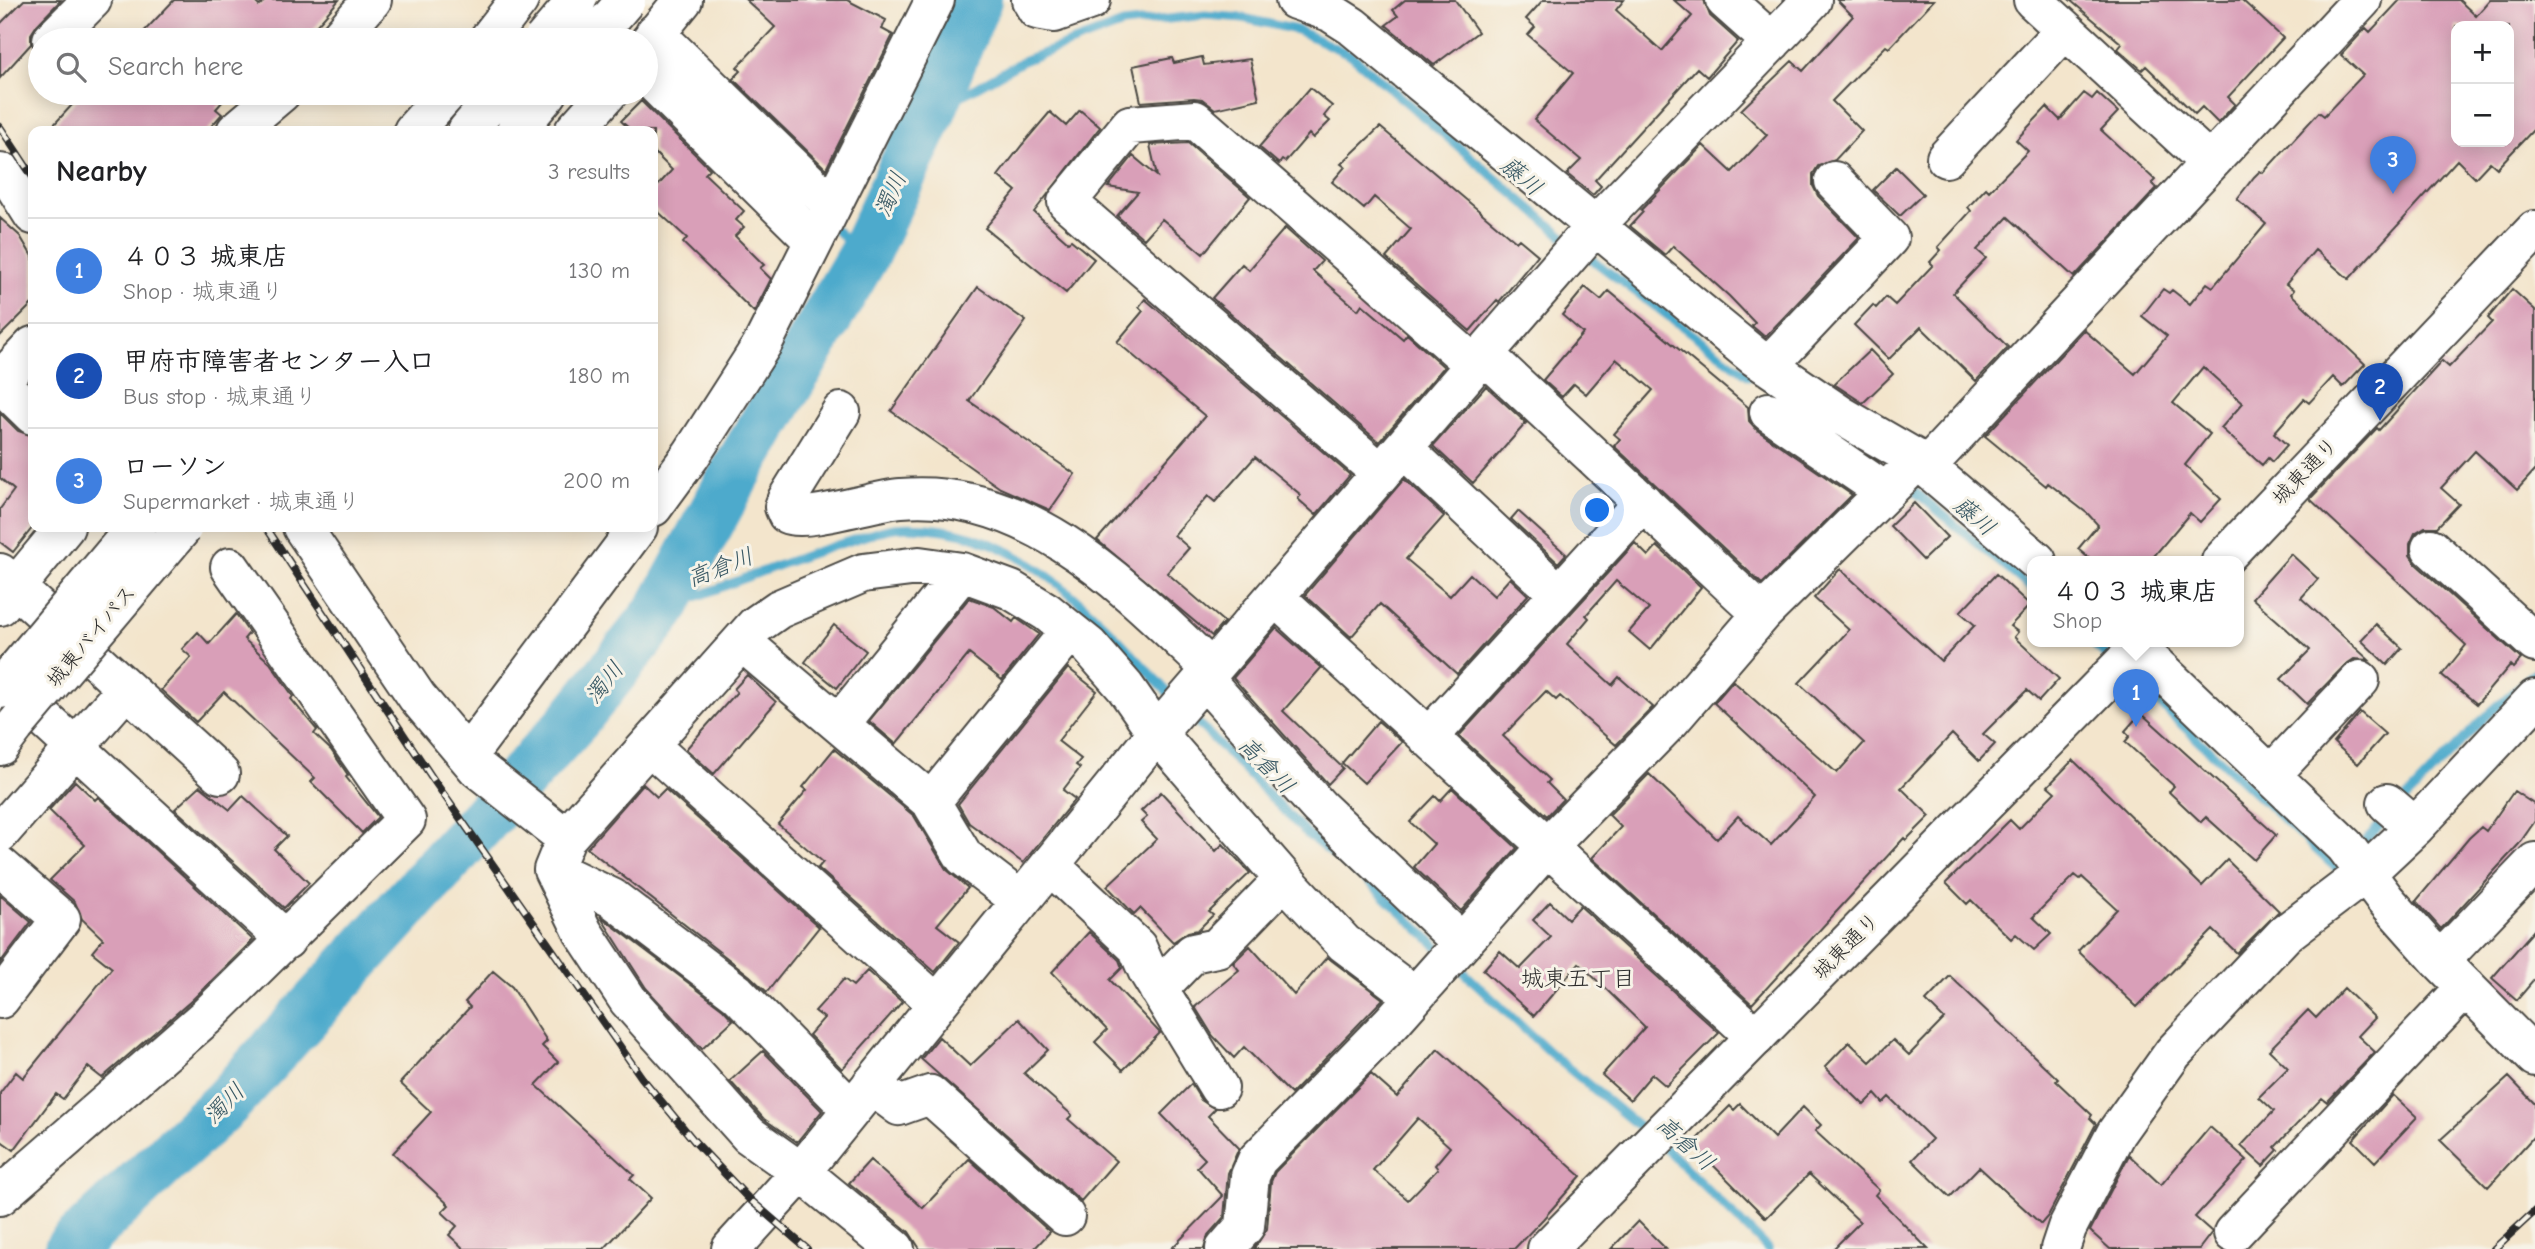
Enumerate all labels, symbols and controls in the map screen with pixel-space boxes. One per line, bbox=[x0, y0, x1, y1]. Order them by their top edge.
map controls bbox=[2451, 21, 2514, 147]
button: + bbox=[2451, 21, 2514, 84]
search box bbox=[28, 28, 658, 105]
icon: search bbox=[52, 48, 90, 86]
text: Search here bbox=[108, 52, 243, 82]
button: − bbox=[2451, 84, 2514, 147]
pin: 3 bbox=[2370, 136, 2416, 194]
water label: 藤川 bbox=[1495, 151, 1548, 202]
text: Nearby bbox=[56, 154, 147, 189]
text: 3 results bbox=[548, 158, 630, 185]
water label: 濁川 bbox=[869, 168, 912, 221]
text: ４０３ 城東店 bbox=[123, 242, 288, 272]
text: 1 bbox=[74, 257, 84, 284]
text: 130 m bbox=[569, 257, 630, 284]
text: Shop · 城東通り bbox=[123, 278, 284, 305]
text: 甲府市障害者センター入口 bbox=[123, 347, 435, 377]
text: 2 bbox=[73, 362, 85, 389]
text: 180 m bbox=[568, 362, 630, 389]
pin: 2 bbox=[2357, 363, 2403, 421]
text: Bus stop · 城東通り bbox=[123, 383, 318, 410]
street label: 城東通り bbox=[2267, 432, 2343, 510]
text: ローソン bbox=[123, 452, 227, 482]
text: 3 bbox=[73, 467, 85, 494]
text: 200 m bbox=[563, 467, 630, 494]
text: Supermarket · 城東通り bbox=[123, 488, 361, 515]
water label: 藤川 bbox=[1948, 491, 2001, 542]
your location bbox=[1580, 493, 1614, 527]
water label: 高倉川 bbox=[683, 542, 757, 592]
popup bbox=[2027, 556, 2244, 647]
text: ４０３ 城東店 bbox=[2053, 577, 2218, 607]
street label: 城東バイパス bbox=[41, 580, 141, 692]
text: Shop bbox=[2053, 607, 2102, 634]
water label: 濁川 bbox=[579, 656, 629, 709]
pin: 1 bbox=[2113, 669, 2159, 727]
water label: 高倉川 bbox=[1233, 731, 1300, 800]
street label: 城東通り bbox=[1808, 908, 1884, 984]
district label: 城東五丁目 bbox=[1521, 965, 1636, 992]
water label: 濁川 bbox=[199, 1078, 250, 1129]
water label: 高倉川 bbox=[1651, 1110, 1720, 1176]

